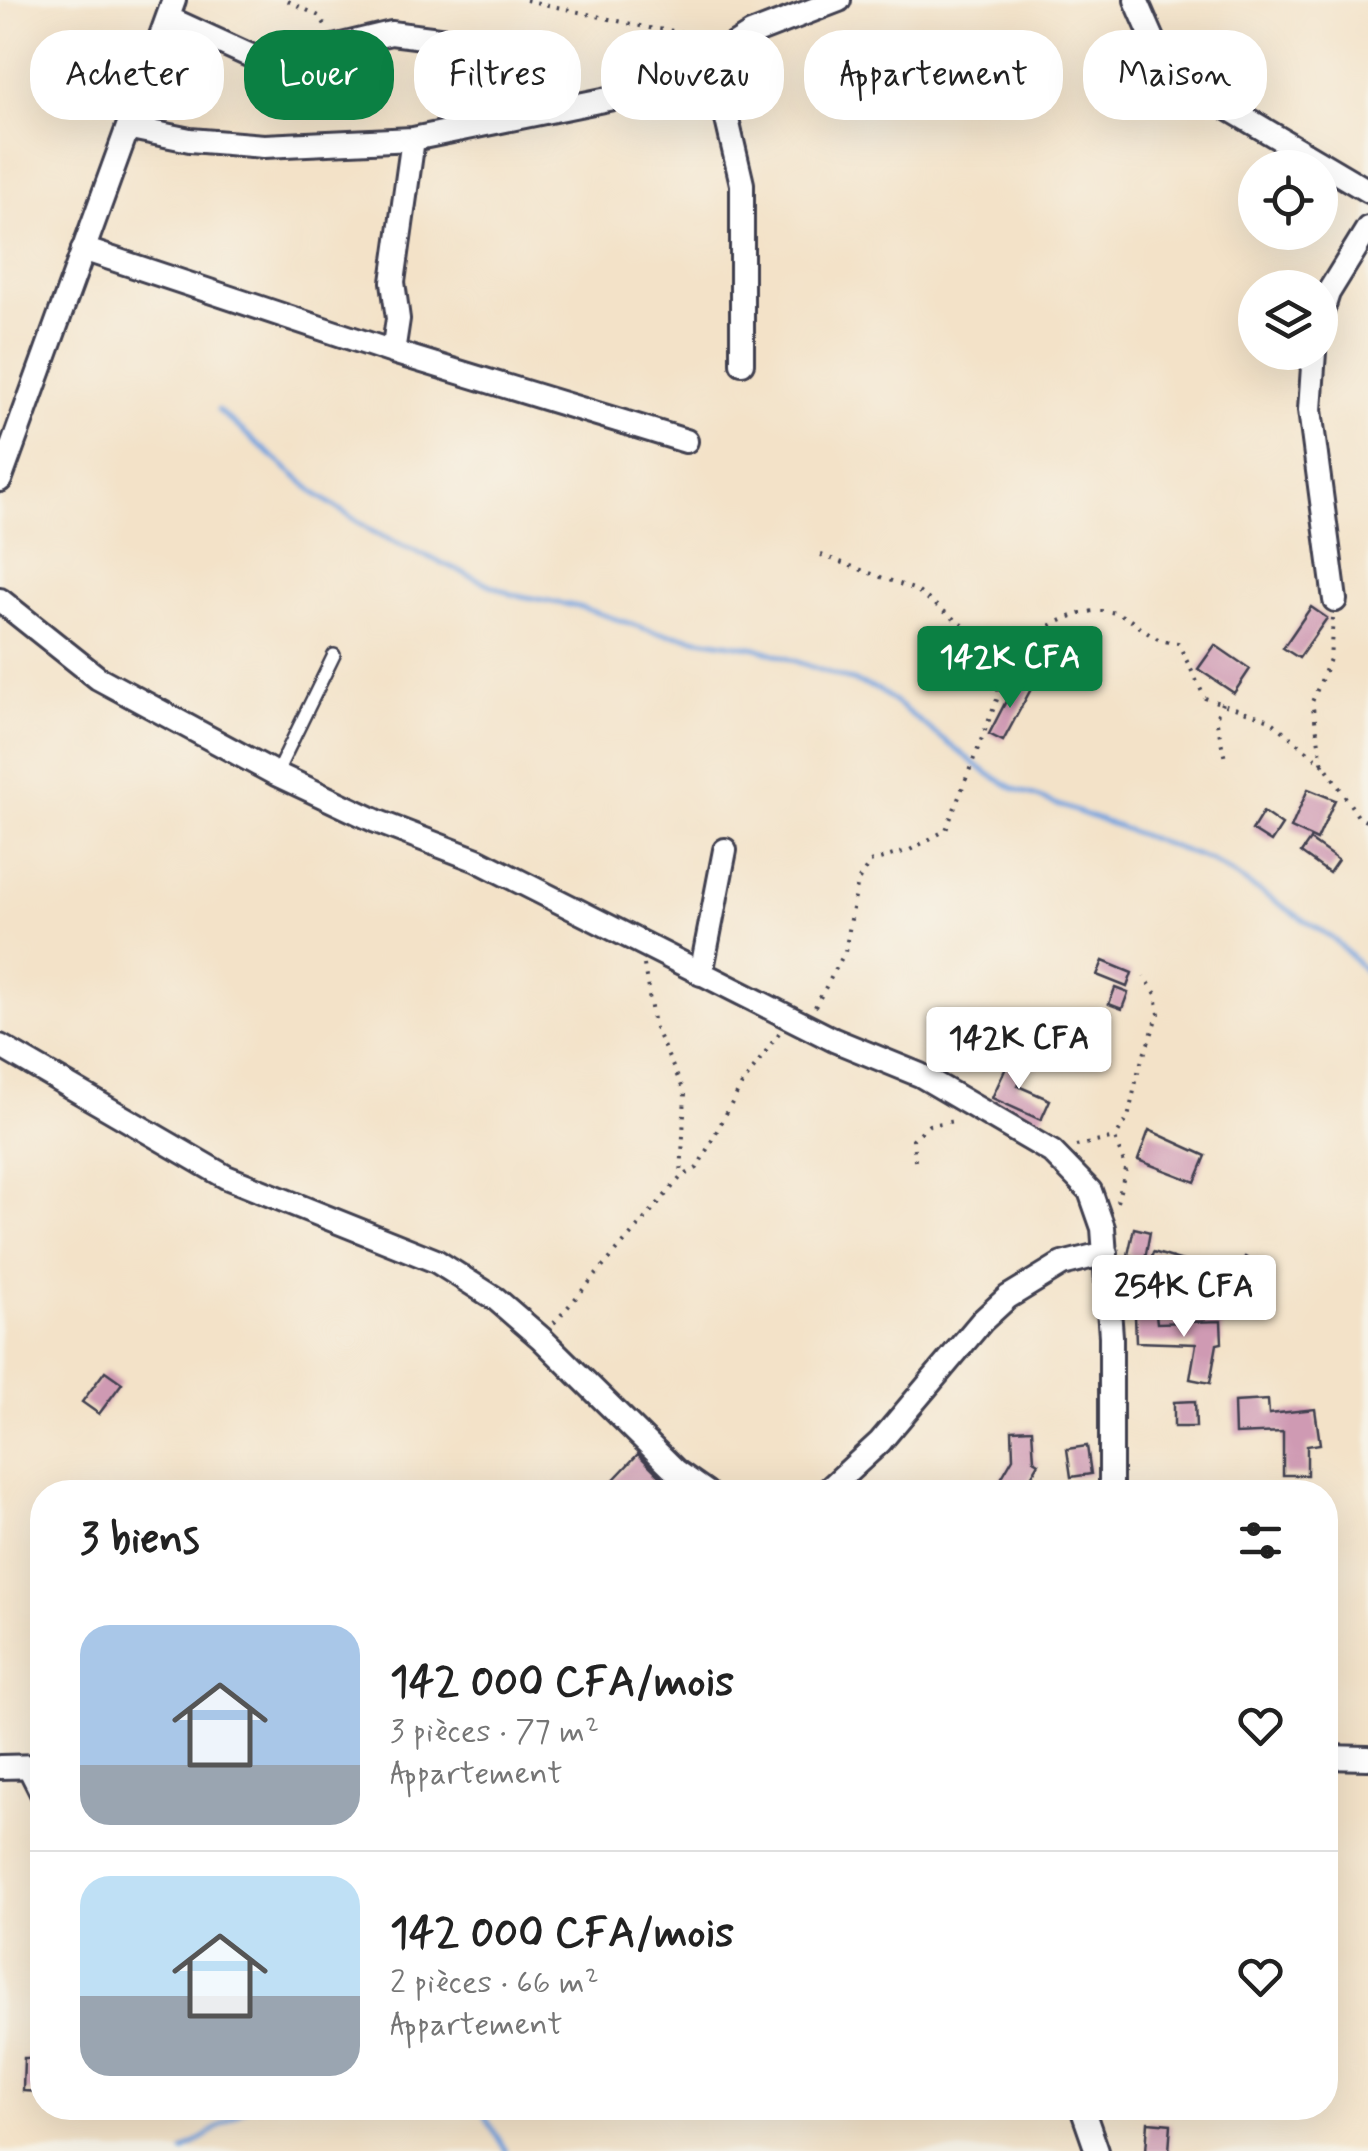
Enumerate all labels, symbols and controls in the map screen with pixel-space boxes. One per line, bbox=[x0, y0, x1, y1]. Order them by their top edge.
chip: Acheter bbox=[30, 30, 224, 120]
chip: Louer bbox=[244, 30, 394, 120]
chip: Filtres bbox=[414, 30, 581, 120]
chip: Nouveau bbox=[601, 30, 784, 120]
chip: Appartement bbox=[804, 30, 1063, 120]
chip: Maison bbox=[1083, 30, 1267, 120]
map controls bbox=[1238, 150, 1338, 370]
button: locate bbox=[1238, 150, 1338, 250]
button: layers bbox=[1238, 270, 1338, 370]
pin: 142K CFA bbox=[907, 626, 1113, 711]
text: 142K CFA bbox=[939, 637, 1081, 679]
pin: 142K CFA bbox=[916, 1007, 1122, 1092]
text: 142K CFA bbox=[948, 1018, 1090, 1060]
pin: 254K CFA bbox=[1081, 1255, 1287, 1340]
text: 254K CFA bbox=[1114, 1266, 1254, 1308]
text: 3 biens bbox=[80, 1513, 200, 1568]
icon: filters bbox=[1233, 1513, 1288, 1568]
text: 142 000 CFA/mois bbox=[390, 1656, 734, 1711]
icon: home bbox=[160, 1665, 280, 1785]
icon: heart bbox=[1233, 1698, 1288, 1753]
text: 3 pièces · 77 m² bbox=[390, 1711, 599, 1753]
text: Appartement bbox=[390, 1753, 563, 1795]
text: 142 000 CFA/mois bbox=[390, 1907, 734, 1962]
icon: home bbox=[160, 1916, 280, 2036]
icon: heart bbox=[1233, 1949, 1288, 2004]
text: 2 pièces · 66 m² bbox=[390, 1962, 599, 2004]
text: Appartement bbox=[390, 2004, 563, 2046]

